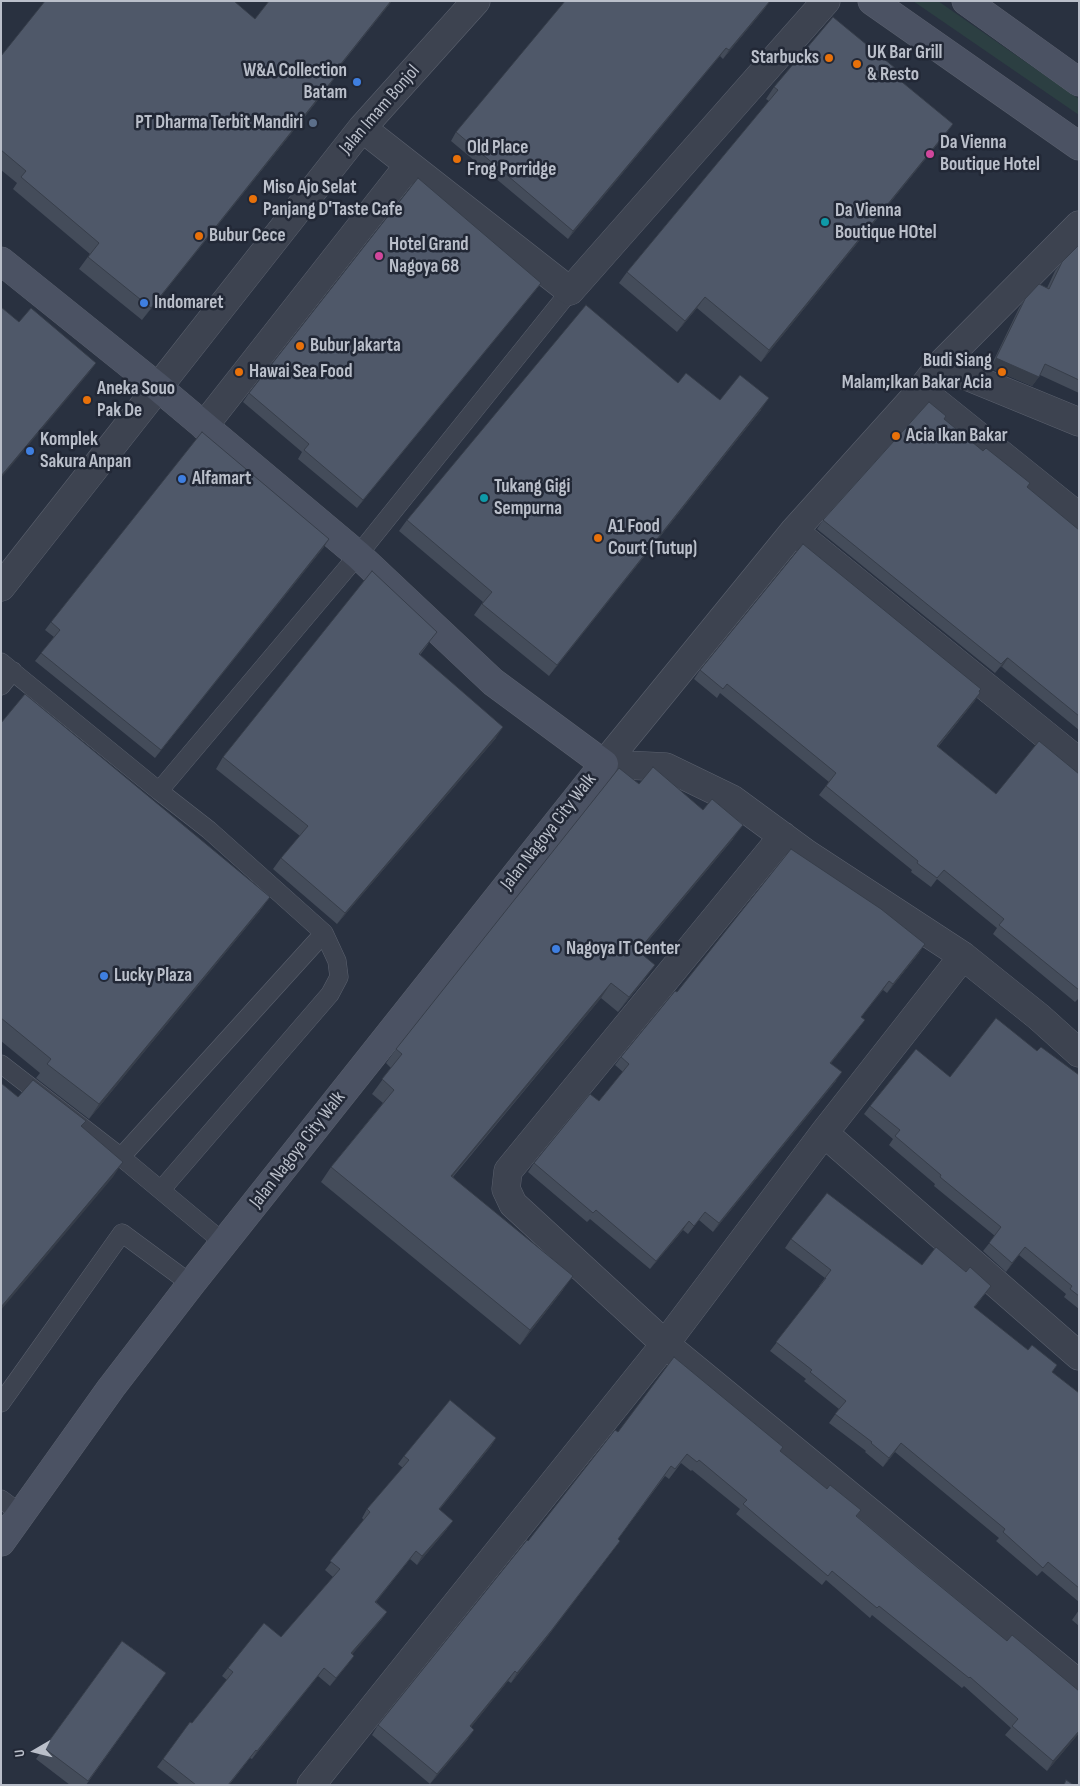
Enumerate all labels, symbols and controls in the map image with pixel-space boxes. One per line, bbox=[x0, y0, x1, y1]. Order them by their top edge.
place label: UK Bar Grill & Resto bbox=[867, 42, 942, 86]
place label: Starbucks bbox=[751, 47, 819, 69]
marker: Starbucks bbox=[823, 52, 835, 64]
marker: UK Bar Grill & Resto bbox=[851, 58, 863, 70]
place label: W&A Collection Batam bbox=[243, 60, 347, 104]
street label: Jalan Imam Bonjol bbox=[335, 61, 425, 159]
marker: W&A Collection Batam bbox=[351, 76, 363, 88]
place label: PT Dharma Terbit Mandiri bbox=[135, 112, 303, 134]
marker: PT Dharma Terbit Mandiri bbox=[307, 117, 319, 129]
place label: Da Vienna Boutique Hotel bbox=[940, 132, 1040, 176]
place label: Old Place Frog Porridge bbox=[467, 137, 556, 181]
marker: Da Vienna Boutique Hotel bbox=[924, 148, 936, 160]
marker: Old Place Frog Porridge bbox=[451, 153, 463, 165]
place label: Miso Ajo Selat Panjang D'Taste Cafe bbox=[263, 177, 403, 221]
marker: Miso Ajo Selat Panjang D'Taste Cafe bbox=[247, 193, 259, 205]
place label: Da Vienna Boutique HOtel bbox=[835, 200, 937, 244]
marker: Da Vienna Boutique HOtel bbox=[819, 216, 831, 228]
place label: Bubur Cece bbox=[209, 225, 286, 247]
marker: Bubur Cece bbox=[193, 230, 205, 242]
place label: Hotel Grand Nagoya 68 bbox=[389, 234, 469, 278]
marker: Hotel Grand Nagoya 68 bbox=[373, 250, 385, 262]
place label: Indomaret bbox=[154, 292, 224, 314]
marker: Indomaret bbox=[138, 297, 150, 309]
place label: Bubur Jakarta bbox=[310, 335, 401, 357]
marker: Bubur Jakarta bbox=[294, 340, 306, 352]
place label: Budi Siang Malam;Ikan Bakar Acia bbox=[842, 350, 992, 394]
place label: Hawai Sea Food bbox=[249, 361, 352, 383]
marker: Hawai Sea Food bbox=[233, 366, 245, 378]
marker: Budi Siang Malam;Ikan Bakar Acia bbox=[996, 366, 1008, 378]
place label: Aneka Souo Pak De bbox=[97, 378, 175, 422]
marker: Aneka Souo Pak De bbox=[81, 394, 93, 406]
place label: Acia Ikan Bakar bbox=[906, 425, 1008, 447]
place label: Komplek Sakura Anpan bbox=[40, 429, 131, 473]
marker: Acia Ikan Bakar bbox=[890, 430, 902, 442]
marker: Komplek Sakura Anpan bbox=[24, 445, 36, 457]
place label: Alfamart bbox=[192, 468, 251, 490]
marker: Alfamart bbox=[176, 473, 188, 485]
place label: Tukang Gigi Sempurna bbox=[494, 476, 570, 520]
marker: Tukang Gigi Sempurna bbox=[478, 492, 490, 504]
place label: A1 Food Court (Tutup) bbox=[608, 516, 697, 560]
marker: A1 Food Court (Tutup) bbox=[592, 532, 604, 544]
street label: Jalan Nagoya City Walk bbox=[496, 769, 602, 895]
place label: Nagoya IT Center bbox=[566, 938, 680, 960]
marker: Nagoya IT Center bbox=[550, 943, 562, 955]
place label: Lucky Plaza bbox=[114, 965, 192, 987]
marker: Lucky Plaza bbox=[98, 970, 110, 982]
street label: Jalan Nagoya City Walk bbox=[245, 1087, 351, 1213]
north arrow bbox=[10, 1726, 60, 1776]
text: U bbox=[11, 1748, 29, 1758]

